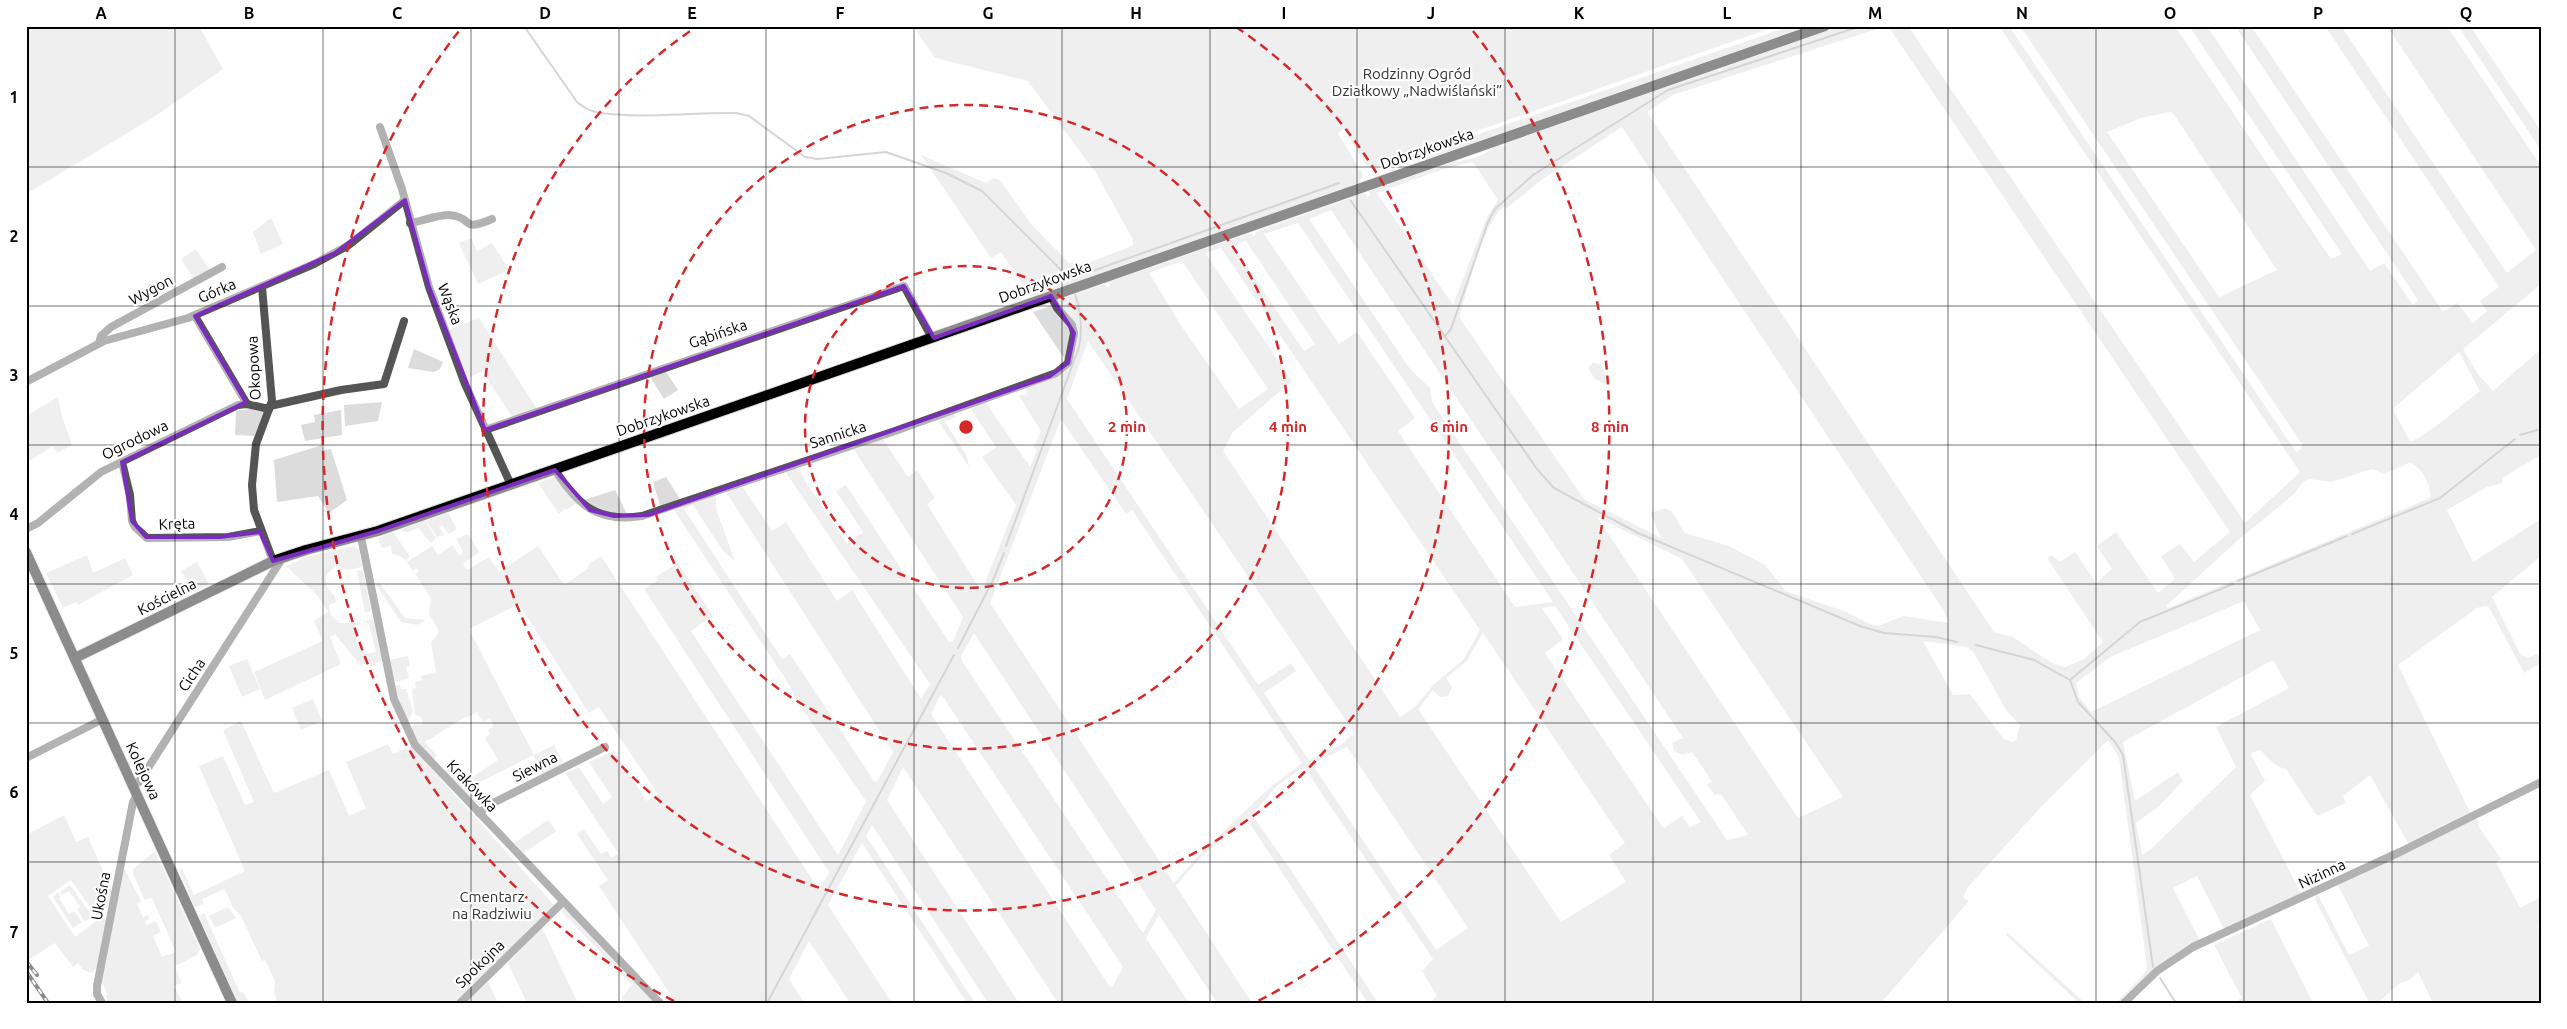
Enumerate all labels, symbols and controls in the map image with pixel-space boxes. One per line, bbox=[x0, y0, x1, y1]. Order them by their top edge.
text: A bbox=[95, 4, 107, 22]
text: B bbox=[244, 4, 254, 22]
text: C bbox=[392, 4, 402, 22]
text: D bbox=[539, 4, 551, 22]
text: E bbox=[687, 4, 697, 22]
text: F bbox=[836, 4, 845, 22]
text: G bbox=[982, 4, 994, 22]
text: H bbox=[1130, 4, 1142, 22]
text: I bbox=[1282, 4, 1286, 22]
text: J bbox=[1427, 4, 1435, 22]
text: K bbox=[1574, 4, 1585, 22]
text: L bbox=[1723, 4, 1732, 22]
text: M bbox=[1868, 4, 1882, 22]
text: N bbox=[2016, 4, 2028, 22]
text: O bbox=[2164, 4, 2176, 22]
text: P bbox=[2313, 4, 2323, 22]
text: Q bbox=[2460, 4, 2472, 22]
park label: Rodzinny Ogród Działkowy „Nadwiślański” bbox=[1332, 65, 1502, 99]
text: 1 bbox=[9, 88, 19, 106]
street label: Dobrzykowska bbox=[1378, 125, 1476, 172]
text: 2 bbox=[9, 227, 19, 245]
street label: Dobrzykowska bbox=[996, 257, 1094, 306]
street label: Wygon bbox=[126, 271, 176, 308]
street label: Górka bbox=[195, 275, 238, 306]
street label: Wąska bbox=[435, 281, 466, 327]
street label: Gąbińska bbox=[687, 316, 749, 351]
street label: Okopowa bbox=[243, 335, 264, 401]
text: 3 bbox=[9, 366, 19, 384]
street label: Dobrzykowska bbox=[614, 392, 712, 439]
street label: Ogrodowa bbox=[99, 416, 171, 463]
street label: Sannicka bbox=[807, 417, 868, 452]
centre of rings bbox=[957, 418, 975, 436]
text: 2 min bbox=[1108, 418, 1146, 435]
text: 4 min bbox=[1269, 418, 1307, 435]
text: 6 min bbox=[1430, 418, 1468, 435]
text: 8 min bbox=[1591, 418, 1629, 435]
text: 4 bbox=[9, 505, 19, 523]
street label: Kręta bbox=[158, 514, 196, 533]
street label: Kościelna bbox=[135, 575, 199, 619]
text: 5 bbox=[9, 644, 19, 662]
street label: Cicha bbox=[175, 655, 209, 694]
street label: Kolejowa bbox=[123, 739, 164, 802]
street label: Siewna bbox=[510, 748, 560, 785]
street label: Krakówka bbox=[444, 756, 501, 815]
text: 6 bbox=[9, 783, 19, 801]
street label: Nizinna bbox=[2296, 855, 2348, 892]
street label: Ukośna bbox=[87, 870, 114, 922]
park label: Cmentarz na Radziwiu bbox=[452, 888, 532, 922]
text: 7 bbox=[9, 923, 19, 941]
street label: Spokojna bbox=[452, 936, 508, 991]

